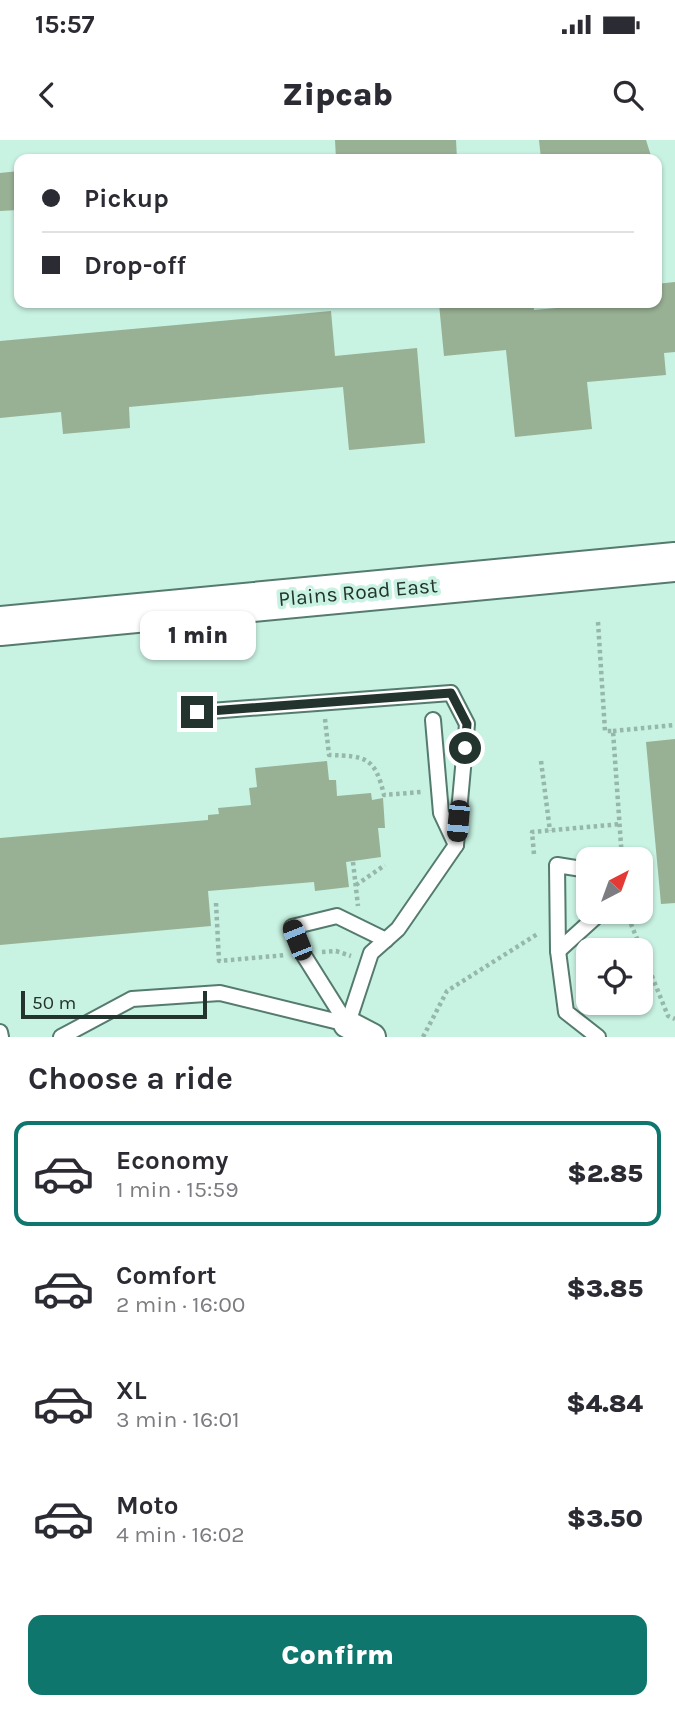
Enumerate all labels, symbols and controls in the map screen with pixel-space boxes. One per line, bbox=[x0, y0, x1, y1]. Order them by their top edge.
text: 15:57 bbox=[35, 9, 94, 40]
icon: back bbox=[28, 76, 66, 114]
text: Zipcab bbox=[282, 76, 393, 113]
icon: search bbox=[609, 76, 647, 114]
text: Pickup bbox=[84, 183, 169, 214]
text: Drop-off bbox=[84, 250, 186, 281]
street label: Plains Road East bbox=[277, 573, 439, 611]
callout: 1 min bbox=[139, 610, 255, 660]
text: 1 min bbox=[168, 622, 228, 649]
route end bbox=[181, 696, 213, 728]
route start bbox=[449, 732, 481, 764]
car bbox=[446, 799, 471, 843]
north arrow bbox=[576, 847, 653, 924]
map controls bbox=[576, 847, 653, 1015]
car bbox=[280, 917, 315, 963]
button: locate bbox=[576, 938, 653, 1015]
scale bar bbox=[21, 988, 206, 1020]
text: 50 m bbox=[32, 992, 76, 1014]
text: Choose a ride bbox=[28, 1060, 233, 1097]
icon: car bbox=[32, 1142, 95, 1205]
text: Economy bbox=[116, 1145, 228, 1176]
text: $2.85 bbox=[567, 1158, 643, 1189]
text: 1 min · 15:59 bbox=[116, 1176, 239, 1203]
icon: car bbox=[32, 1257, 95, 1320]
text: Comfort bbox=[116, 1260, 217, 1291]
text: $3.85 bbox=[567, 1273, 643, 1304]
text: 2 min · 16:00 bbox=[116, 1291, 245, 1318]
icon: car bbox=[32, 1372, 95, 1435]
text: XL bbox=[116, 1375, 147, 1406]
text: $4.84 bbox=[566, 1388, 643, 1419]
text: 3 min · 16:01 bbox=[116, 1406, 240, 1433]
icon: car bbox=[32, 1487, 95, 1550]
text: Moto bbox=[116, 1490, 178, 1521]
text: $3.50 bbox=[567, 1503, 643, 1534]
text: 4 min · 16:02 bbox=[116, 1521, 245, 1548]
button: Confirm bbox=[28, 1615, 647, 1695]

